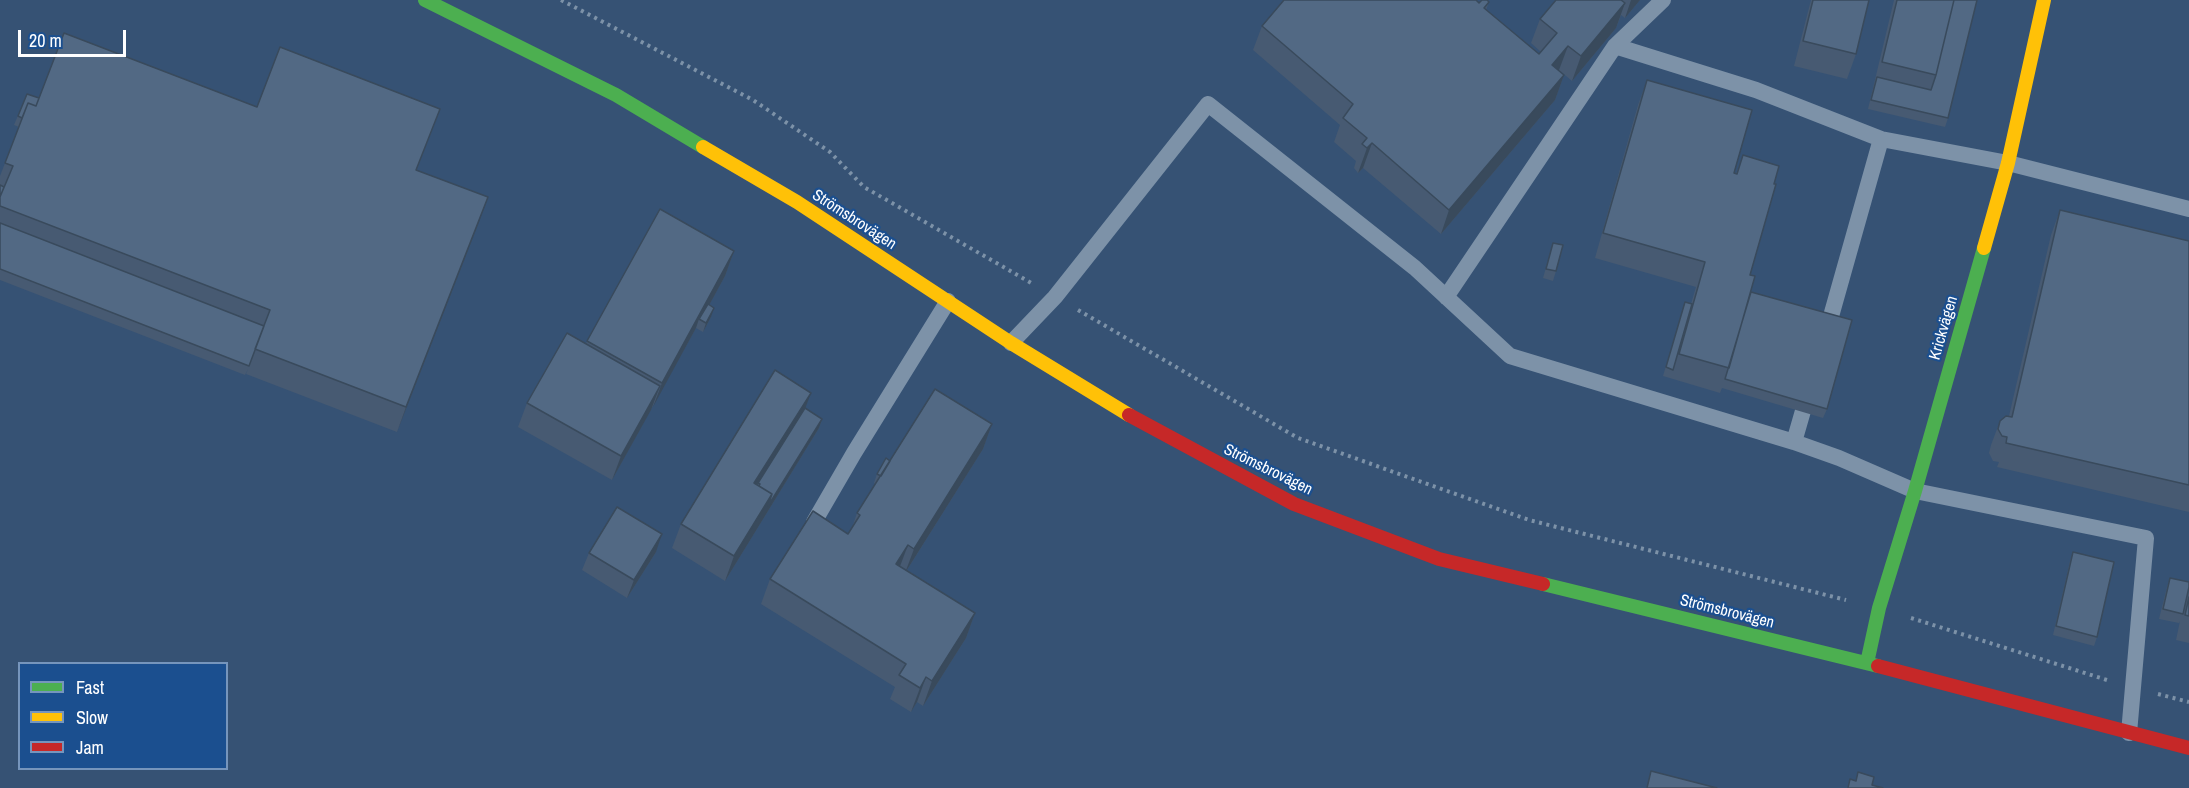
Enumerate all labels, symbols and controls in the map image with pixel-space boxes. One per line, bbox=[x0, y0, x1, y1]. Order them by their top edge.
scale bar bbox=[21, 18, 129, 56]
text: 20 m bbox=[29, 28, 62, 53]
street label: Strömsbrovägen bbox=[808, 186, 900, 254]
street label: Krickvägen bbox=[1926, 294, 1962, 362]
street label: Strömsbrovägen bbox=[1221, 440, 1315, 500]
street label: Strömsbrovägen bbox=[1678, 591, 1776, 633]
legend bbox=[18, 662, 228, 770]
text: Fast bbox=[76, 675, 104, 700]
text: Slow bbox=[76, 705, 108, 730]
text: Jam bbox=[76, 735, 104, 760]

